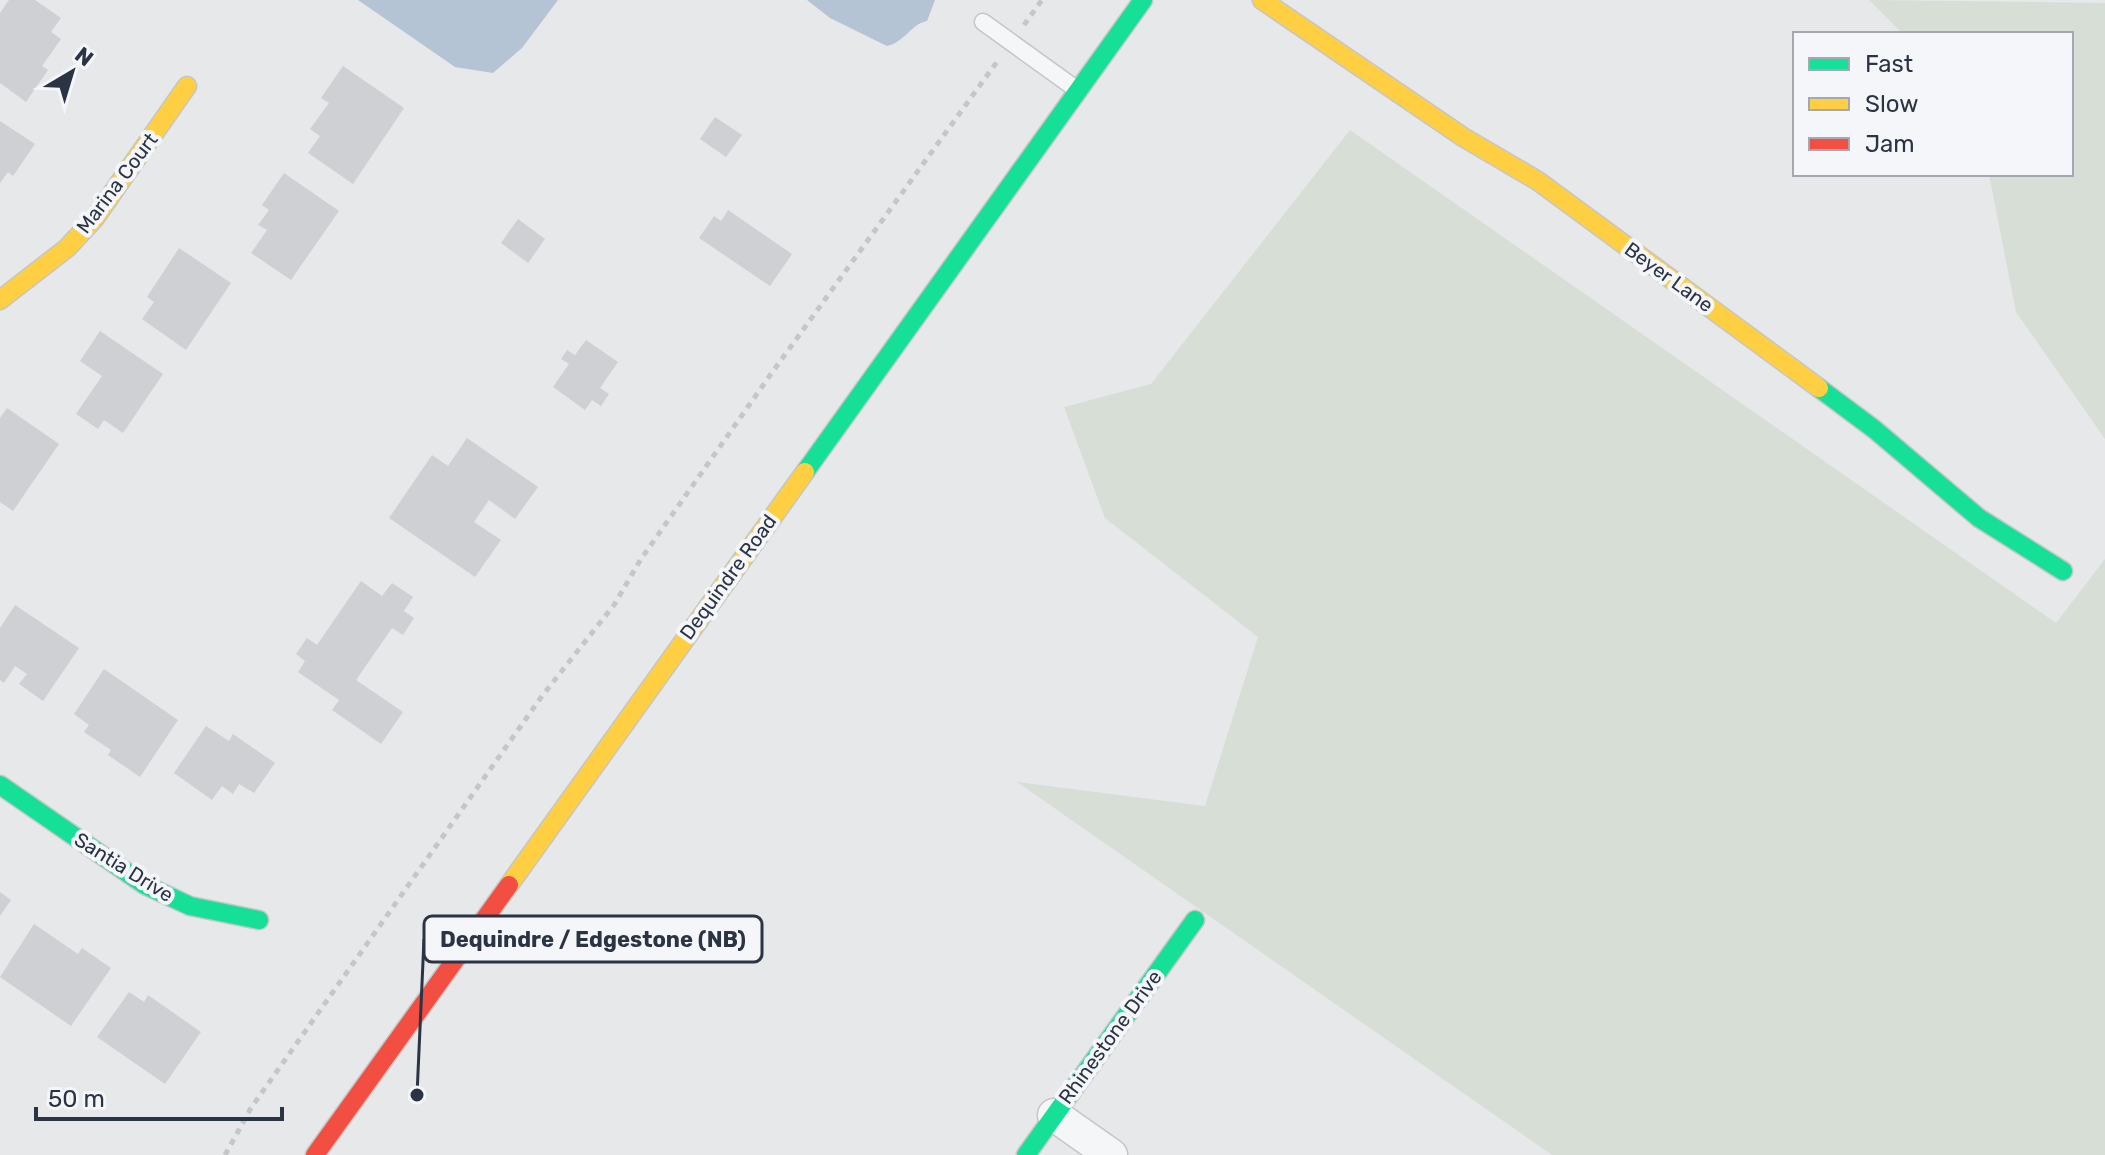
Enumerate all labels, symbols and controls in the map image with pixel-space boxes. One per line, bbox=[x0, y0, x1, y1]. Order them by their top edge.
north arrow bbox=[32, 32, 112, 112]
legend bbox=[1793, 32, 2073, 176]
text: N bbox=[69, 41, 99, 72]
text: Fast bbox=[1865, 50, 1913, 78]
text: Slow bbox=[1865, 90, 1918, 118]
street label: Marina Court bbox=[71, 128, 163, 238]
text: Jam bbox=[1865, 130, 1915, 158]
street label: Beyer Lane bbox=[1620, 237, 1718, 317]
street label: Dequindre Road bbox=[675, 510, 781, 644]
street label: Santia Drive bbox=[70, 827, 178, 907]
callout: Dequindre / Edgestone (NB) bbox=[424, 916, 762, 962]
text: Dequindre / Edgestone (NB) bbox=[440, 926, 746, 953]
street label: Rhinestone Drive bbox=[1053, 966, 1167, 1108]
scale bar bbox=[36, 1071, 282, 1121]
text: 50 m bbox=[48, 1085, 105, 1113]

